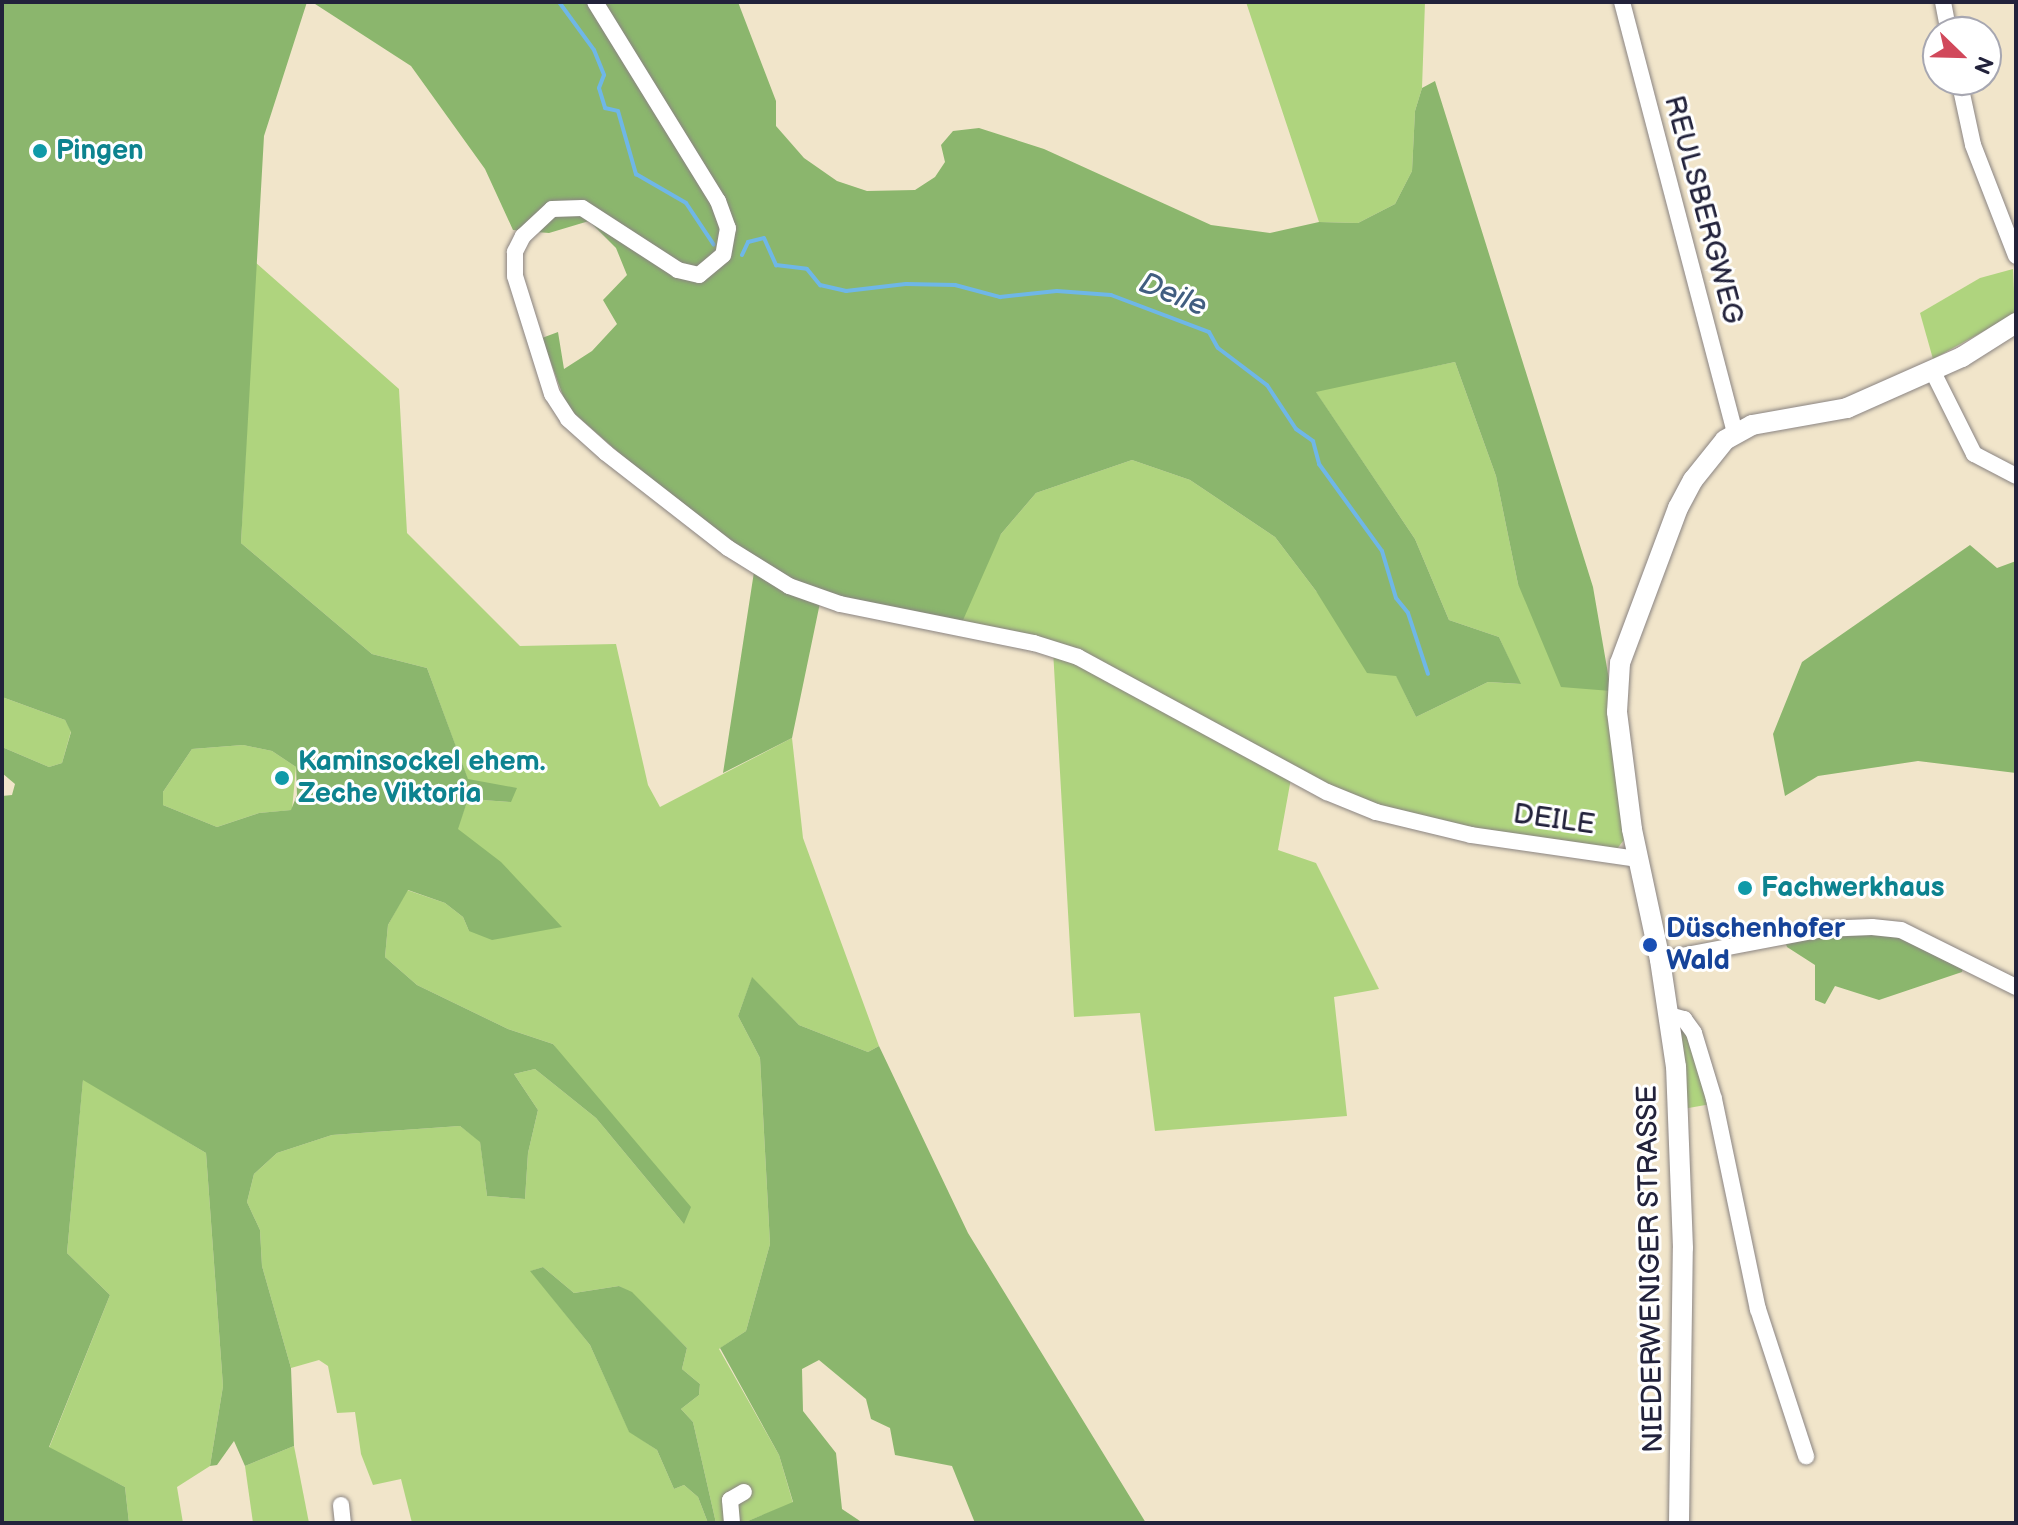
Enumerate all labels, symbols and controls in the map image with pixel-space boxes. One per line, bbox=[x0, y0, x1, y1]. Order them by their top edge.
north arrow bbox=[1922, 16, 2002, 96]
text: N bbox=[1967, 52, 1998, 78]
street label: REULSBERGWEG bbox=[1656, 92, 1750, 328]
place label: Pingen bbox=[56, 134, 144, 168]
marker: Pingen bbox=[31, 142, 49, 160]
water label: Deile bbox=[1134, 265, 1212, 325]
place label: Kaminsockel ehem. Zeche Viktoria bbox=[298, 745, 546, 811]
marker: Kaminsockel ehem. Zeche Viktoria bbox=[273, 769, 291, 787]
street label: DEILE bbox=[1511, 798, 1597, 842]
place label: Fachwerkhaus bbox=[1761, 871, 1945, 905]
marker: Fachwerkhaus bbox=[1736, 879, 1754, 897]
place label: Düschenhofer Wald bbox=[1666, 912, 1845, 978]
marker: Düschenhofer Wald bbox=[1641, 936, 1659, 954]
street label: NIEDERWENIGER STRASSE bbox=[1631, 1085, 1671, 1453]

